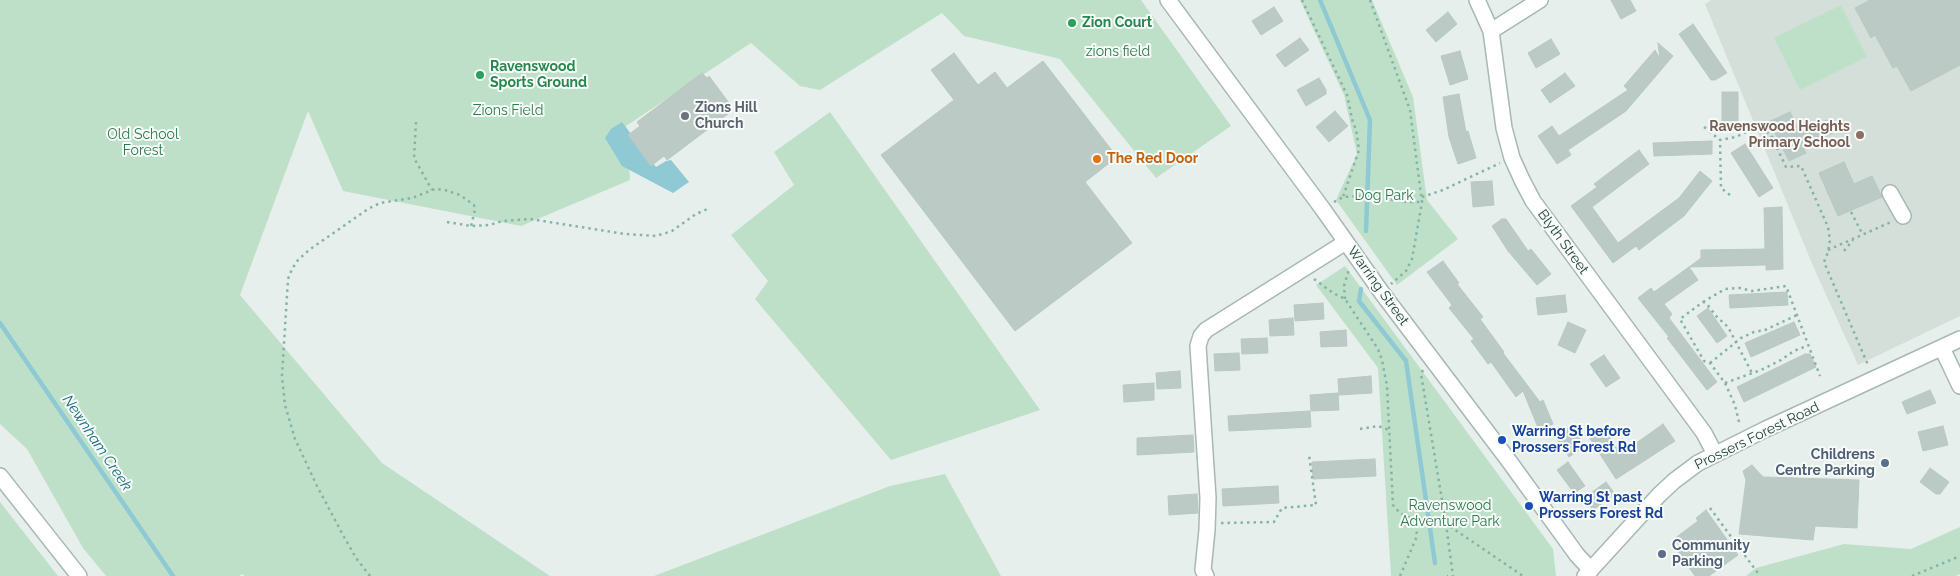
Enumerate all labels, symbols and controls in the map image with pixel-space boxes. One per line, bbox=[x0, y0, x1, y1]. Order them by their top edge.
place label: Zion Court bbox=[1082, 15, 1152, 31]
marker: Zion Court bbox=[1066, 17, 1078, 29]
park label: zions field bbox=[1086, 44, 1150, 60]
place label: Ravenswood Sports Ground bbox=[490, 59, 587, 92]
marker: Ravenswood Sports Ground bbox=[474, 69, 486, 81]
place label: Zions Hill Church bbox=[695, 100, 757, 132]
park label: Zions Field bbox=[473, 103, 543, 119]
marker: Zions Hill Church bbox=[679, 110, 691, 122]
place label: Ravenswood Heights Primary School bbox=[1709, 119, 1850, 152]
park label: Old School Forest bbox=[107, 127, 179, 160]
marker: Ravenswood Heights Primary School bbox=[1854, 129, 1866, 141]
place label: The Red Door bbox=[1107, 151, 1198, 167]
marker: The Red Door bbox=[1091, 153, 1103, 165]
park label: Dog Park bbox=[1354, 188, 1414, 204]
street label: Blyth Street bbox=[1534, 206, 1592, 278]
street label: Warring Street bbox=[1344, 243, 1412, 329]
water label: Newnham Creek bbox=[58, 392, 136, 494]
street label: Prossers Forest Road bbox=[1692, 399, 1822, 473]
place label: Warring St before Prossers Forest Rd bbox=[1512, 424, 1636, 457]
marker: Warring St before Prossers Forest Rd bbox=[1496, 434, 1508, 446]
place label: Childrens Centre Parking bbox=[1775, 447, 1875, 480]
marker: Childrens Centre Parking bbox=[1879, 457, 1891, 469]
place label: Warring St past Prossers Forest Rd bbox=[1539, 490, 1663, 522]
park label: Ravenswood Adventure Park bbox=[1400, 498, 1500, 530]
marker: Warring St past Prossers Forest Rd bbox=[1523, 500, 1535, 512]
place label: Community Parking bbox=[1672, 538, 1750, 570]
marker: Community Parking bbox=[1656, 548, 1668, 560]

